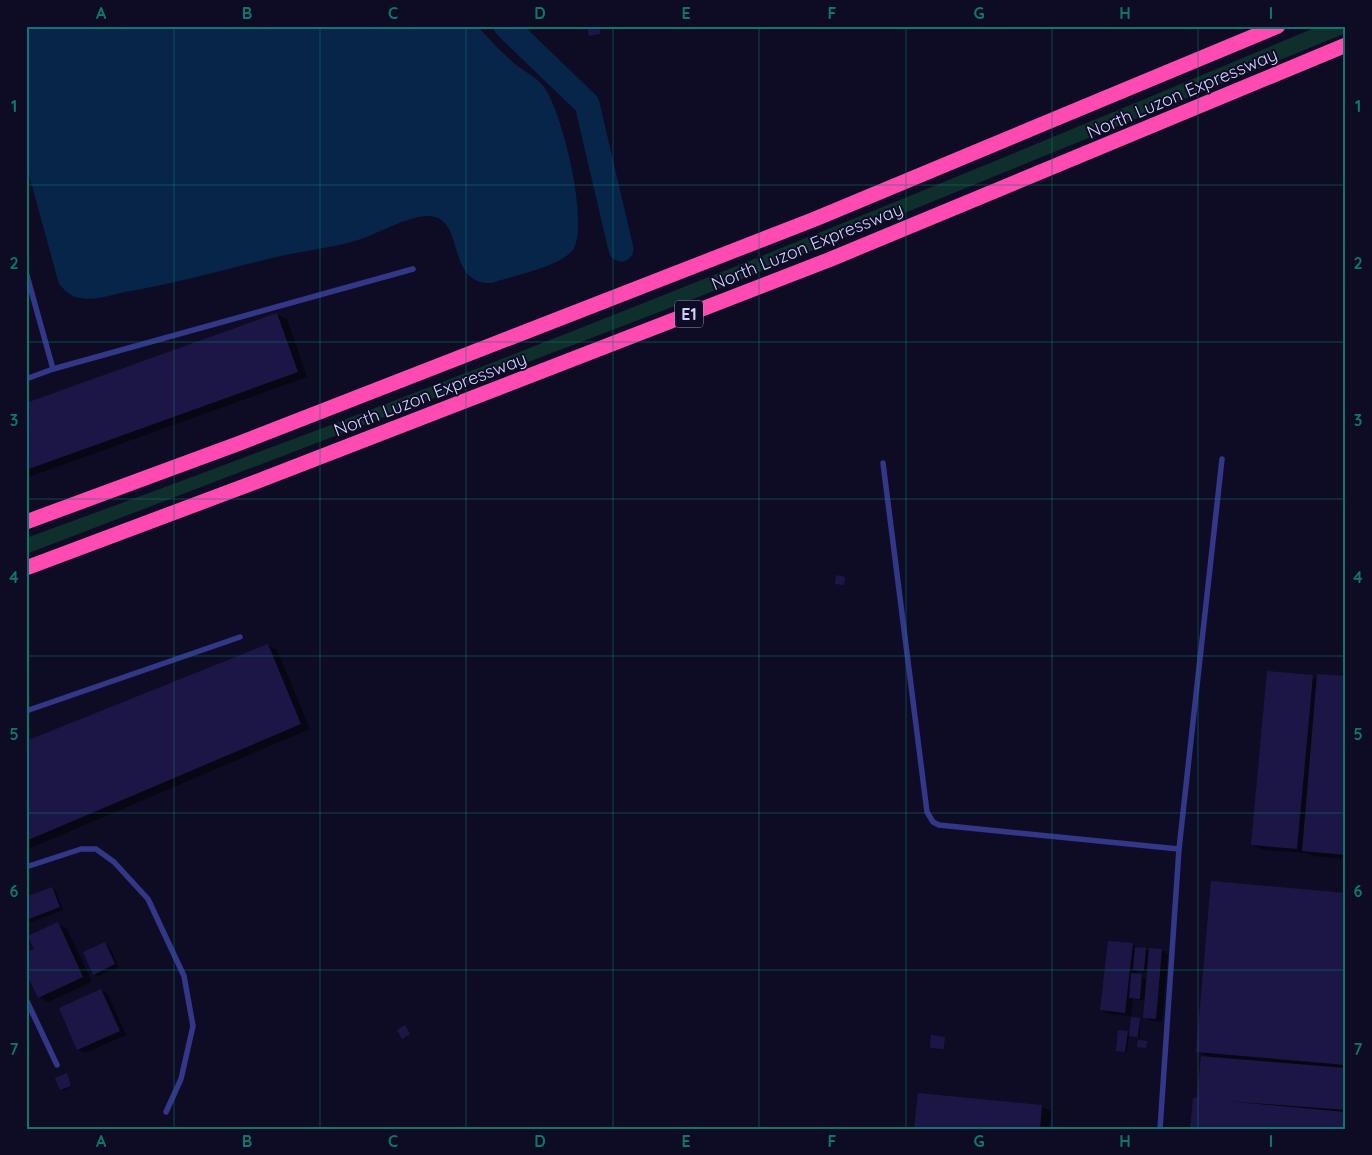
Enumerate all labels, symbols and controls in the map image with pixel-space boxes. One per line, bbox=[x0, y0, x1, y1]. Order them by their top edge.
text: A bbox=[96, 3, 107, 23]
text: B bbox=[242, 3, 252, 23]
text: C bbox=[388, 3, 398, 23]
text: D bbox=[534, 3, 546, 23]
text: E bbox=[681, 3, 691, 23]
text: F bbox=[828, 3, 837, 23]
text: G bbox=[973, 3, 985, 23]
text: H bbox=[1119, 3, 1131, 23]
text: I bbox=[1269, 3, 1273, 23]
street label: North Luzon Expressway bbox=[1083, 42, 1281, 144]
text: 1 bbox=[11, 96, 17, 116]
text: 1 bbox=[1355, 96, 1361, 116]
street label: North Luzon Expressway bbox=[708, 197, 906, 295]
text: 2 bbox=[9, 253, 19, 273]
text: 2 bbox=[1353, 253, 1363, 273]
road number: E1 bbox=[675, 300, 703, 328]
street label: North Luzon Expressway bbox=[330, 347, 530, 441]
text: 3 bbox=[10, 410, 18, 430]
text: 3 bbox=[1354, 410, 1362, 430]
text: 4 bbox=[9, 567, 19, 587]
text: 4 bbox=[1353, 567, 1363, 587]
text: 5 bbox=[9, 724, 19, 744]
text: 5 bbox=[1353, 724, 1363, 744]
text: 6 bbox=[10, 881, 19, 901]
text: 6 bbox=[1354, 881, 1363, 901]
text: 7 bbox=[10, 1039, 19, 1059]
text: 7 bbox=[1354, 1039, 1363, 1059]
text: A bbox=[96, 1131, 107, 1151]
text: B bbox=[242, 1131, 252, 1151]
text: C bbox=[388, 1131, 398, 1151]
text: D bbox=[534, 1131, 546, 1151]
text: E bbox=[681, 1131, 691, 1151]
text: F bbox=[828, 1131, 837, 1151]
text: G bbox=[973, 1131, 985, 1151]
text: H bbox=[1119, 1131, 1131, 1151]
text: I bbox=[1269, 1131, 1273, 1151]

